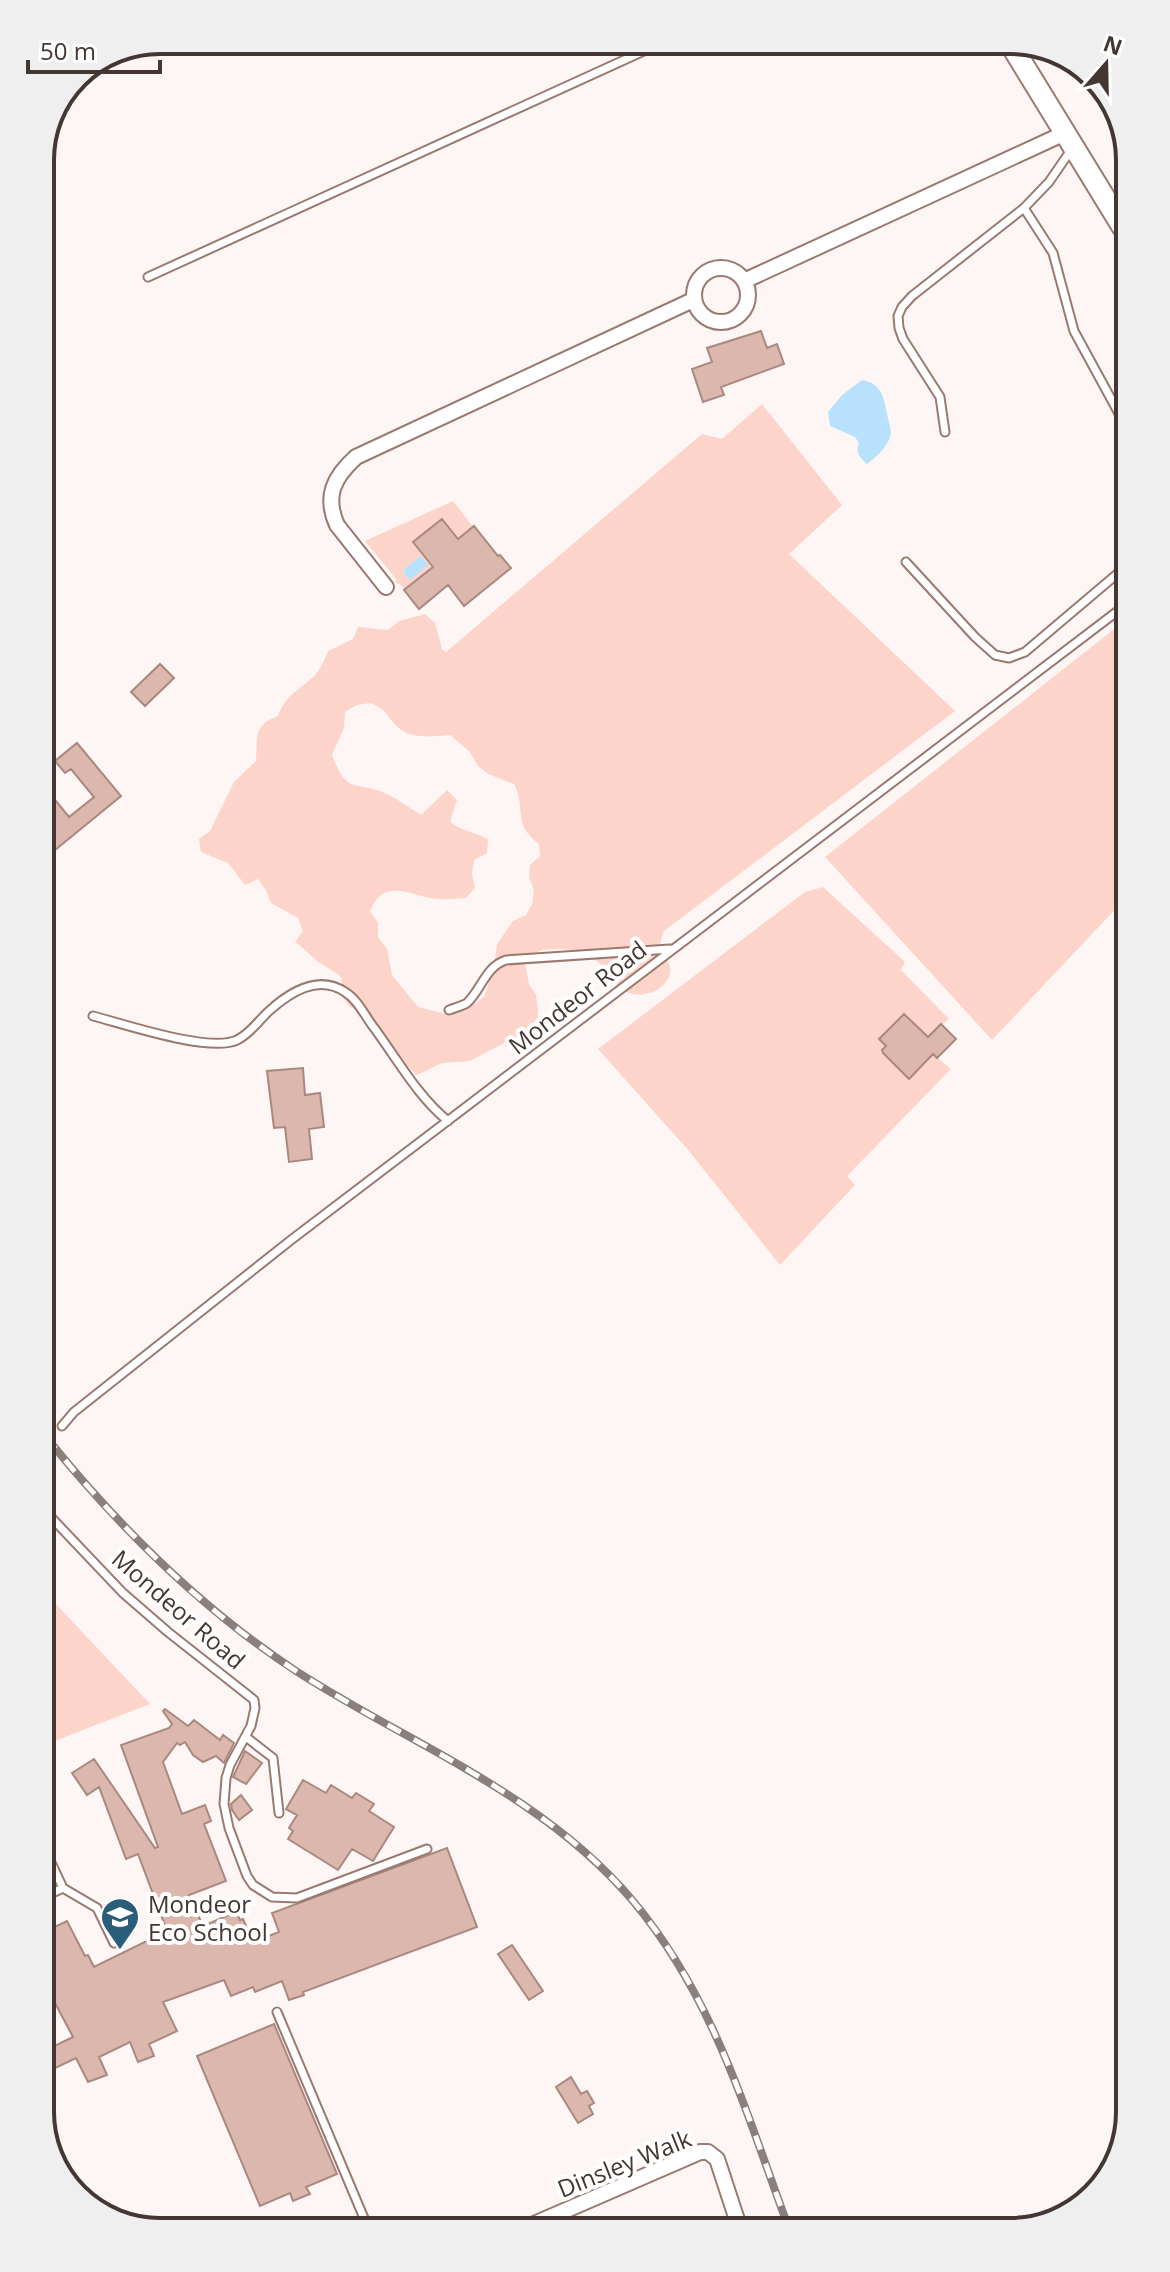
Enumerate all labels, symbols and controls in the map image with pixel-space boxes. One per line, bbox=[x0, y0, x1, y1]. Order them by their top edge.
scale bar bbox=[28, 24, 160, 74]
north arrow bbox=[1066, 24, 1146, 104]
text: N bbox=[1100, 27, 1127, 61]
text: 50 m bbox=[40, 34, 96, 67]
street label: Mondeor Road bbox=[501, 933, 653, 1061]
street label: Mondeor Road bbox=[105, 1542, 253, 1676]
place label: Mondeor Eco School bbox=[148, 1887, 268, 1948]
school or university icon: Mondeor Eco School bbox=[99, 1896, 141, 1951]
street label: Dinsley Walk bbox=[552, 2121, 696, 2205]

